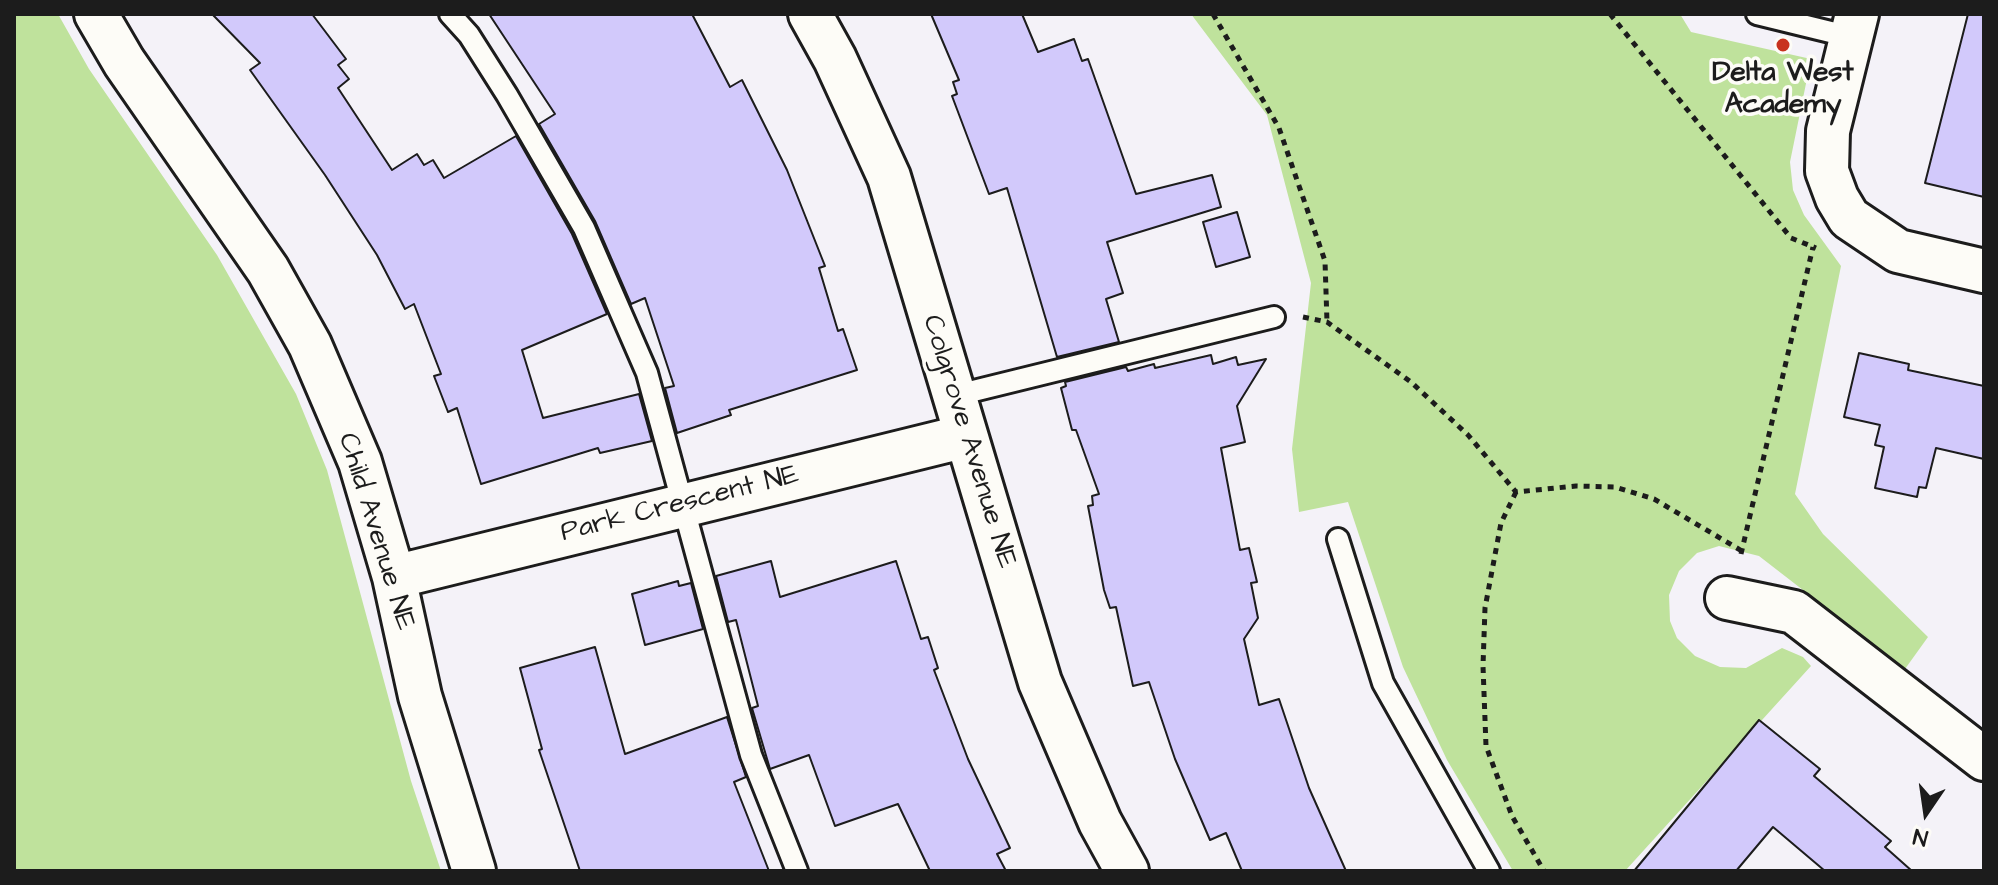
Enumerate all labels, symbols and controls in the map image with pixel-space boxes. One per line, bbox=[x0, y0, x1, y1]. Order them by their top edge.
marker: Delta West Academy bbox=[1774, 36, 1792, 54]
place label: Delta West Academy bbox=[1712, 57, 1854, 123]
street label: Colgrove Avenue NE bbox=[914, 311, 1022, 573]
street label: Child Avenue NE bbox=[329, 429, 421, 635]
street label: Park Crescent NE bbox=[558, 459, 802, 551]
north arrow bbox=[1886, 773, 1966, 853]
text: N bbox=[1910, 820, 1931, 854]

